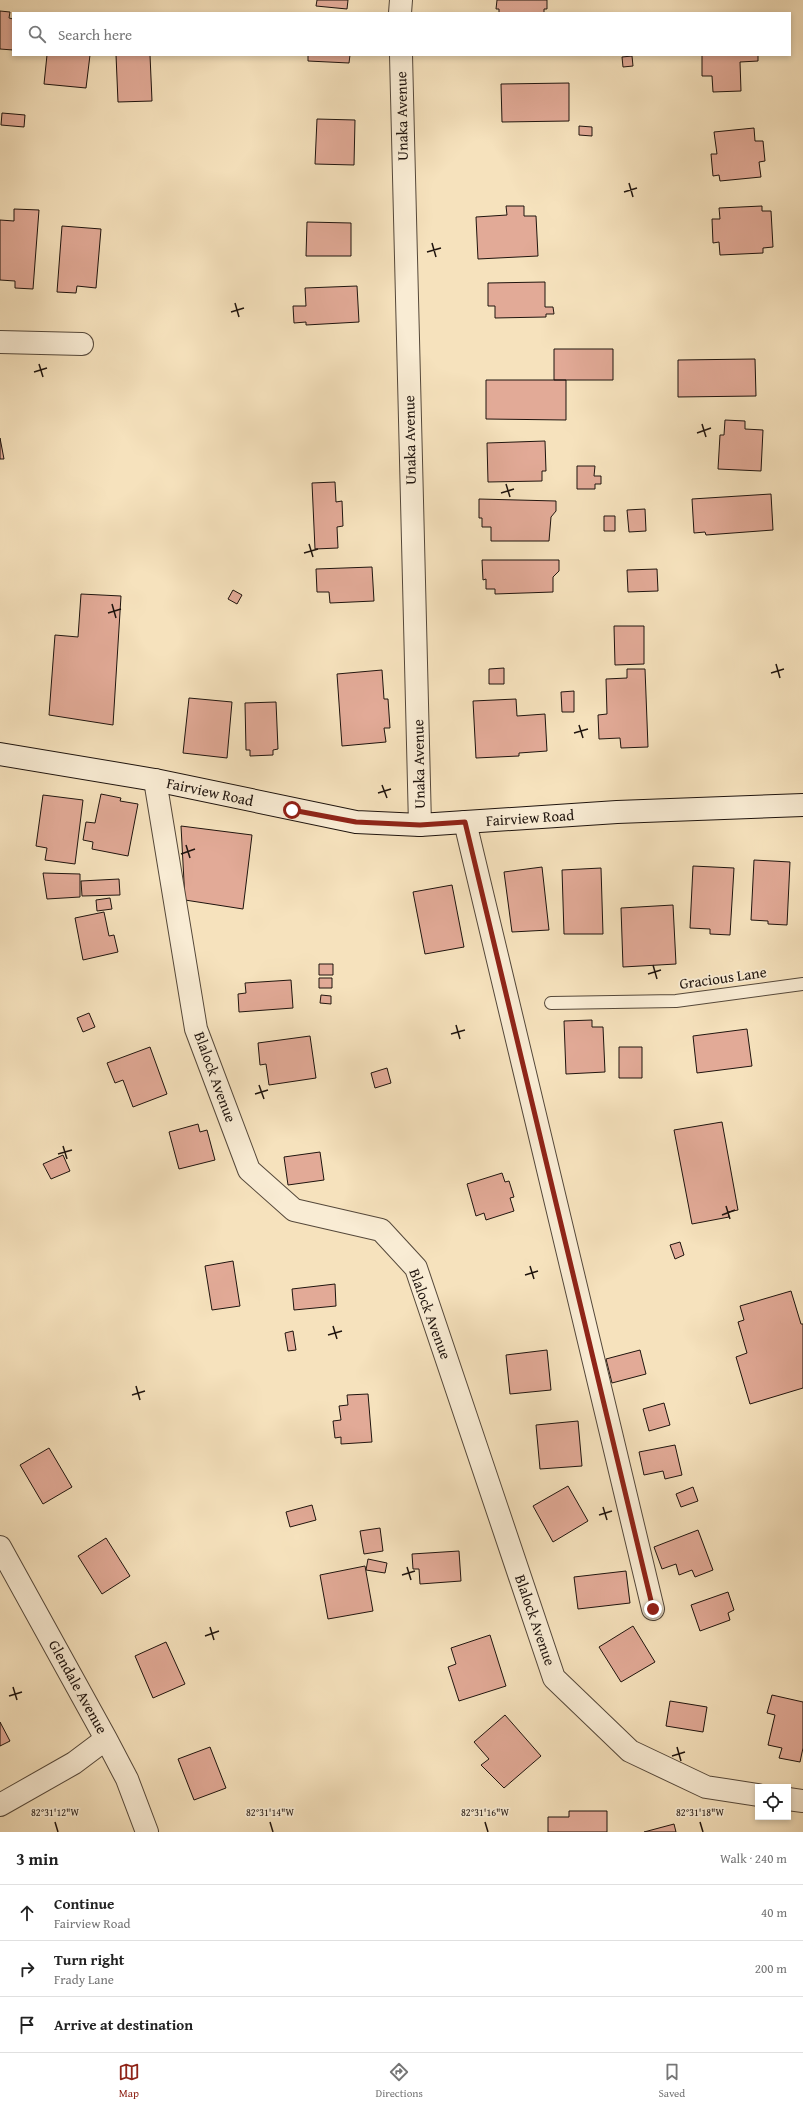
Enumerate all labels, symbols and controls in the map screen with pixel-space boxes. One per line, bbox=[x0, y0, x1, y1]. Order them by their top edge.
search box bbox=[12, 12, 791, 56]
icon: search bbox=[26, 23, 48, 45]
text: Search here bbox=[58, 24, 132, 45]
street label: Unaka Avenue bbox=[390, 71, 413, 161]
street label: Unaka Avenue bbox=[398, 395, 421, 485]
street label: Unaka Avenue bbox=[407, 719, 430, 809]
street label: Fairview Road bbox=[165, 772, 255, 811]
route start bbox=[283, 801, 301, 819]
street label: Fairview Road bbox=[485, 804, 575, 831]
street label: Gracious Lane bbox=[678, 961, 768, 994]
street label: Blalock Avenue bbox=[189, 1029, 242, 1125]
street label: Blalock Avenue bbox=[404, 1266, 457, 1362]
street label: Blalock Avenue bbox=[510, 1571, 561, 1668]
route end bbox=[644, 1600, 662, 1618]
street label: Glendale Avenue bbox=[44, 1636, 113, 1737]
map controls bbox=[755, 1784, 791, 1820]
button: locate bbox=[755, 1784, 791, 1820]
text: 82°31'12"W bbox=[31, 1805, 79, 1820]
text: 82°31'14"W bbox=[246, 1805, 294, 1820]
text: 82°31'16"W bbox=[461, 1805, 509, 1820]
text: 82°31'18"W bbox=[676, 1805, 724, 1820]
text: 3 min bbox=[16, 1846, 58, 1871]
text: Walk · 240 m bbox=[720, 1849, 787, 1868]
text: Continue bbox=[54, 1893, 115, 1914]
icon: ahead bbox=[16, 1902, 38, 1924]
text: 40 m bbox=[761, 1903, 787, 1922]
text: Fairview Road bbox=[54, 1914, 131, 1933]
text: Turn right bbox=[54, 1949, 125, 1970]
icon: right bbox=[16, 1958, 38, 1980]
text: 200 m bbox=[755, 1959, 787, 1978]
text: Frady Lane bbox=[54, 1970, 114, 1989]
icon: arrive bbox=[16, 2014, 38, 2036]
text: Arrive at destination bbox=[54, 2014, 193, 2035]
tab: Map bbox=[118, 2061, 140, 2101]
tab: Directions bbox=[376, 2061, 423, 2101]
tab: Saved bbox=[658, 2061, 685, 2101]

